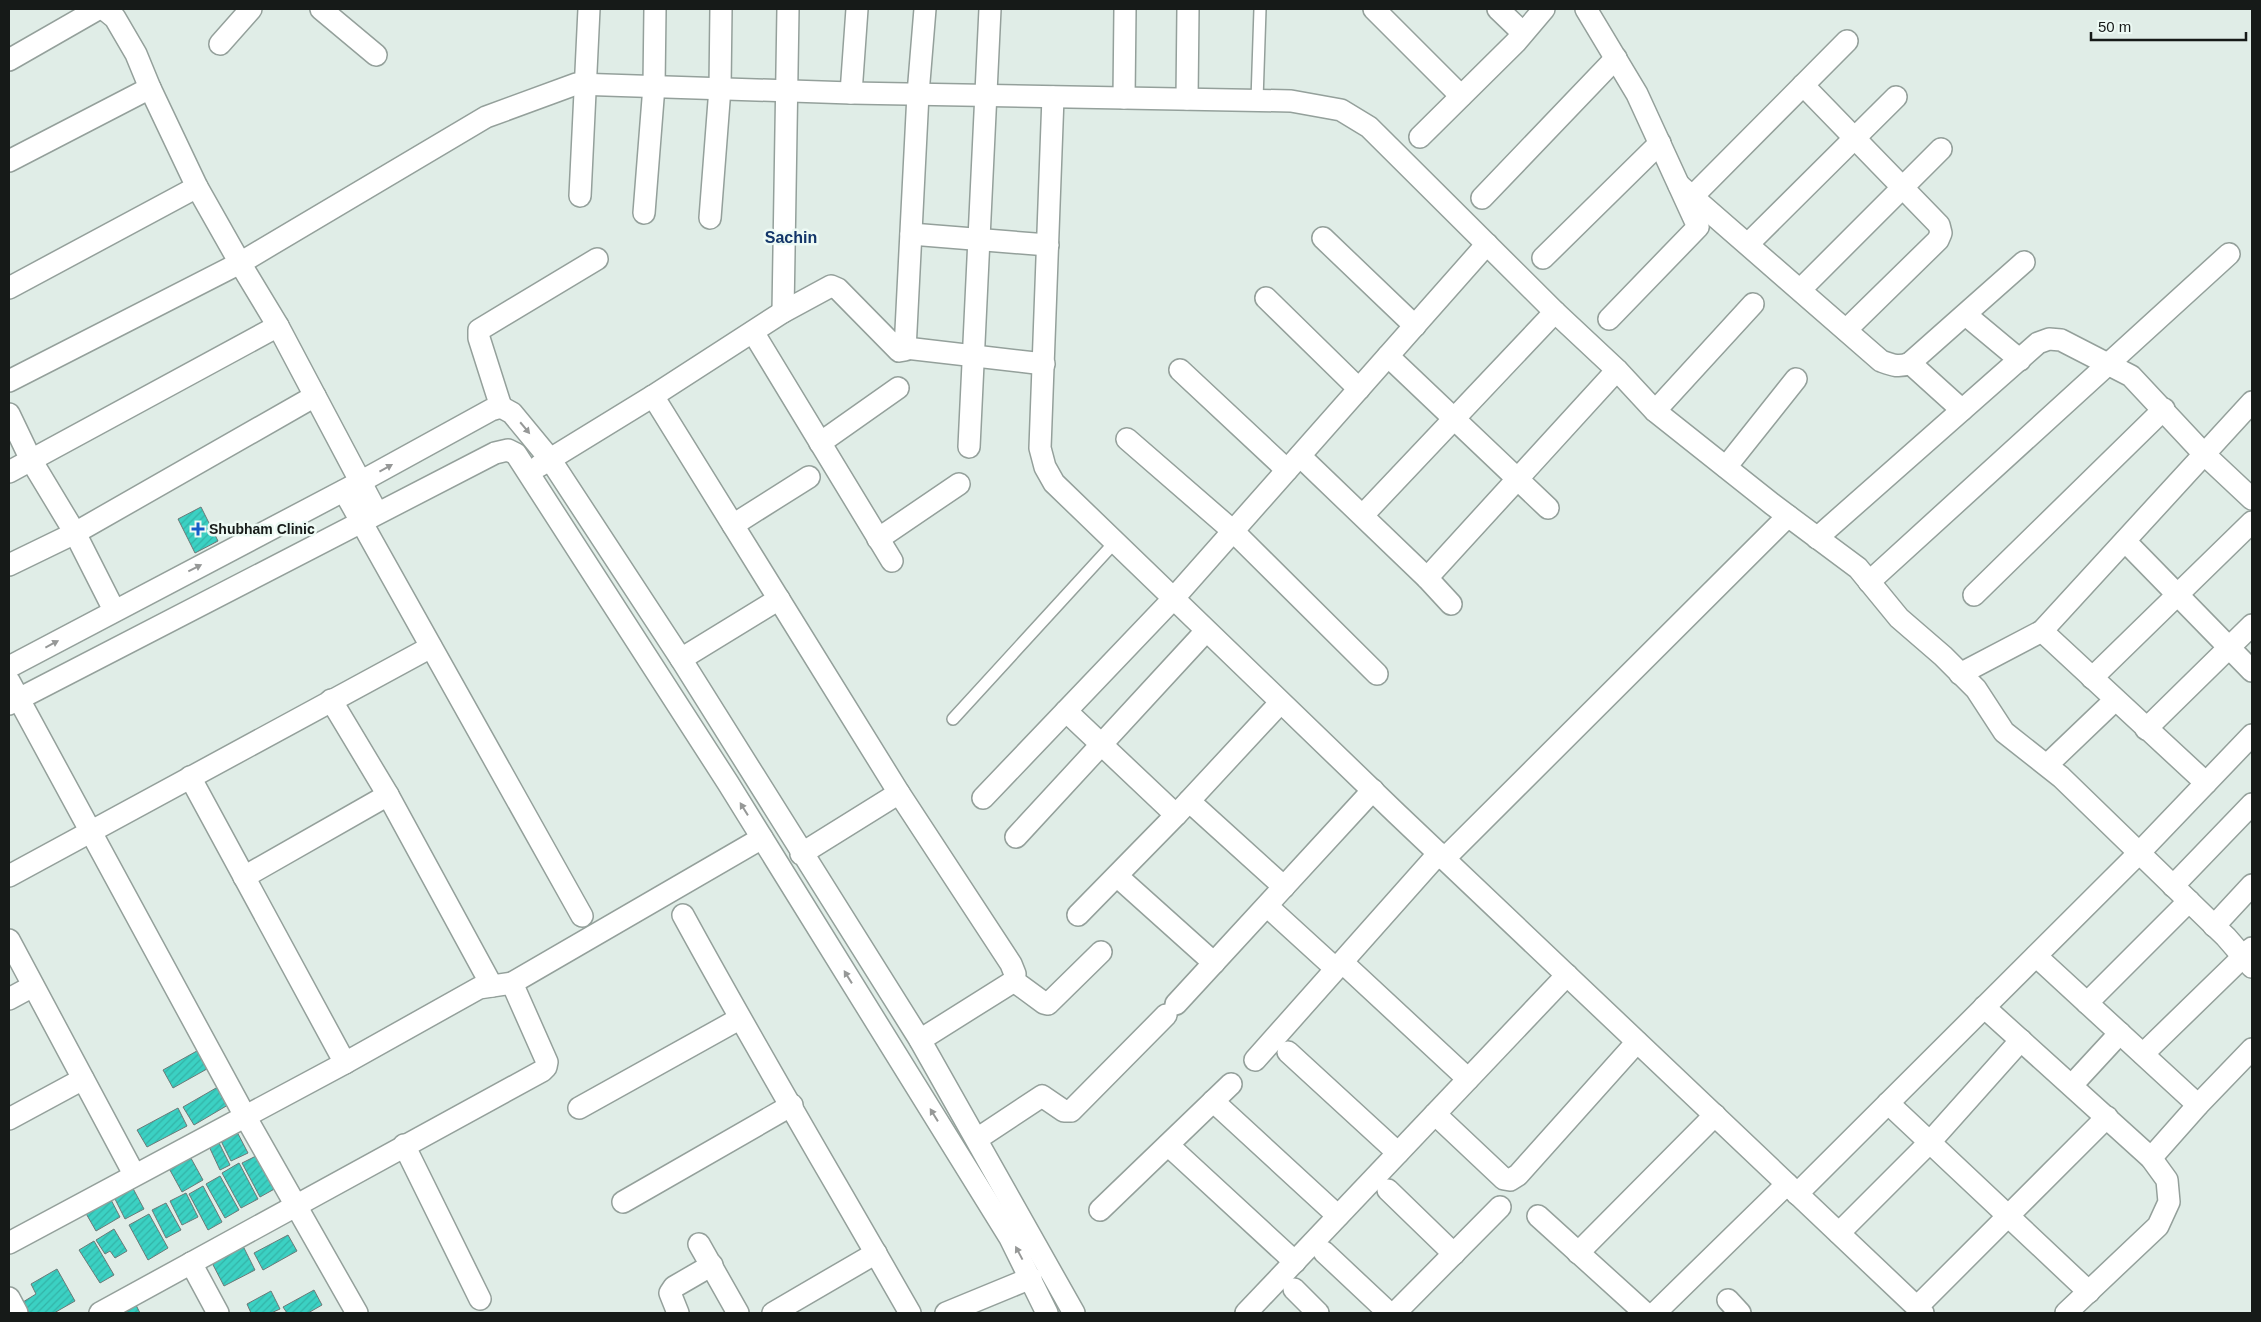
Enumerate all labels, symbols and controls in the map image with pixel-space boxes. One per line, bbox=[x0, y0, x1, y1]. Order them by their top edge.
scale bar bbox=[2091, 10, 2246, 42]
text: 50 m bbox=[2098, 18, 2131, 35]
district label: Sachin bbox=[765, 229, 817, 246]
one-way arrow bbox=[519, 421, 530, 434]
one-way arrow bbox=[379, 464, 393, 472]
place label: Shubham Clinic bbox=[209, 521, 315, 537]
marker: Shubham Clinic bbox=[191, 522, 205, 536]
one-way arrow bbox=[188, 564, 203, 572]
one-way arrow bbox=[45, 639, 58, 648]
one-way arrow bbox=[739, 803, 749, 816]
one-way arrow bbox=[844, 970, 853, 983]
one-way arrow bbox=[929, 1108, 939, 1121]
one-way arrow bbox=[1015, 1246, 1023, 1261]

